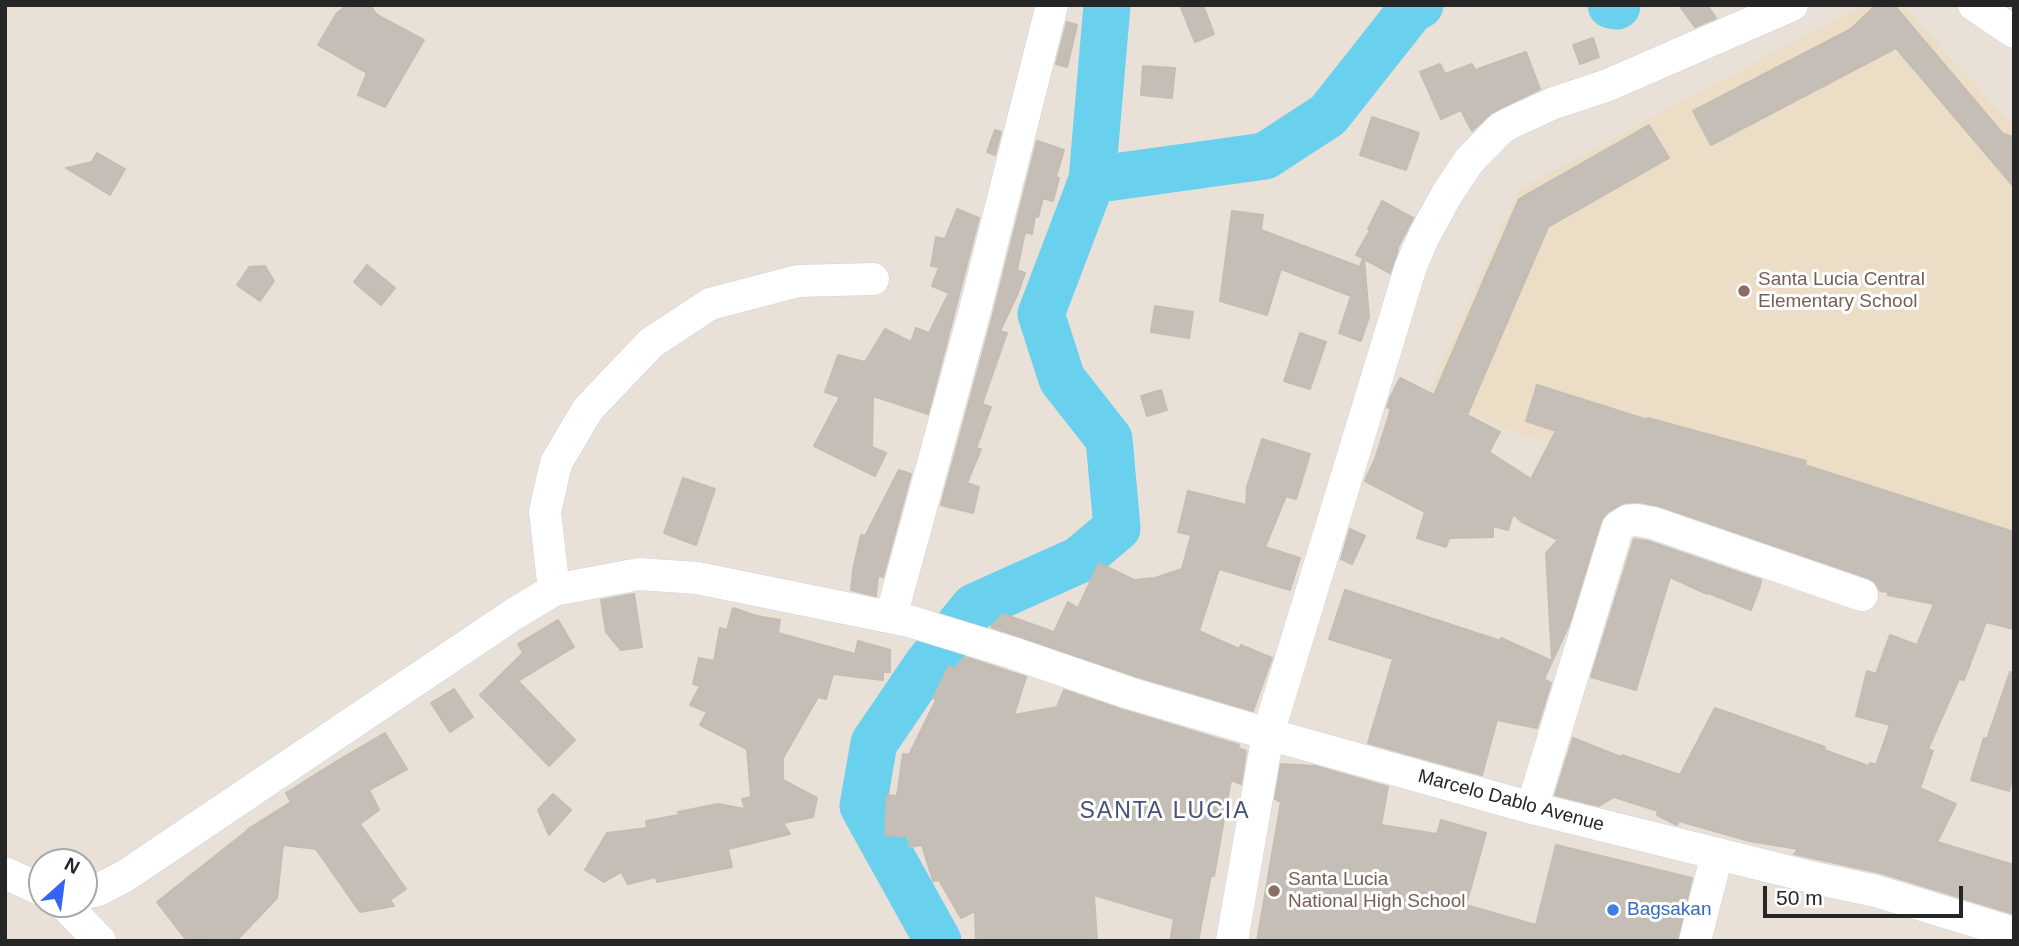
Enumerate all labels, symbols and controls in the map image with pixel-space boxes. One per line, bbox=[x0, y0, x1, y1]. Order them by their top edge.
place label: Santa Lucia Central Elementary School bbox=[1758, 269, 1925, 313]
marker: Santa Lucia Central Elementary School bbox=[1736, 283, 1752, 299]
street label: Marcelo Dablo Avenue bbox=[1415, 765, 1607, 837]
district label: SANTA LUCIA bbox=[1081, 798, 1249, 826]
north arrow bbox=[28, 848, 98, 918]
text: N bbox=[61, 853, 83, 878]
place label: Santa Lucia National High School bbox=[1288, 869, 1465, 913]
scale bar bbox=[1767, 872, 1966, 916]
marker: Santa Lucia National High School bbox=[1266, 883, 1282, 899]
text: 50 m bbox=[1776, 886, 1823, 909]
place label: Bagsakan bbox=[1627, 899, 1712, 921]
marker: Bagsakan bbox=[1605, 902, 1621, 918]

